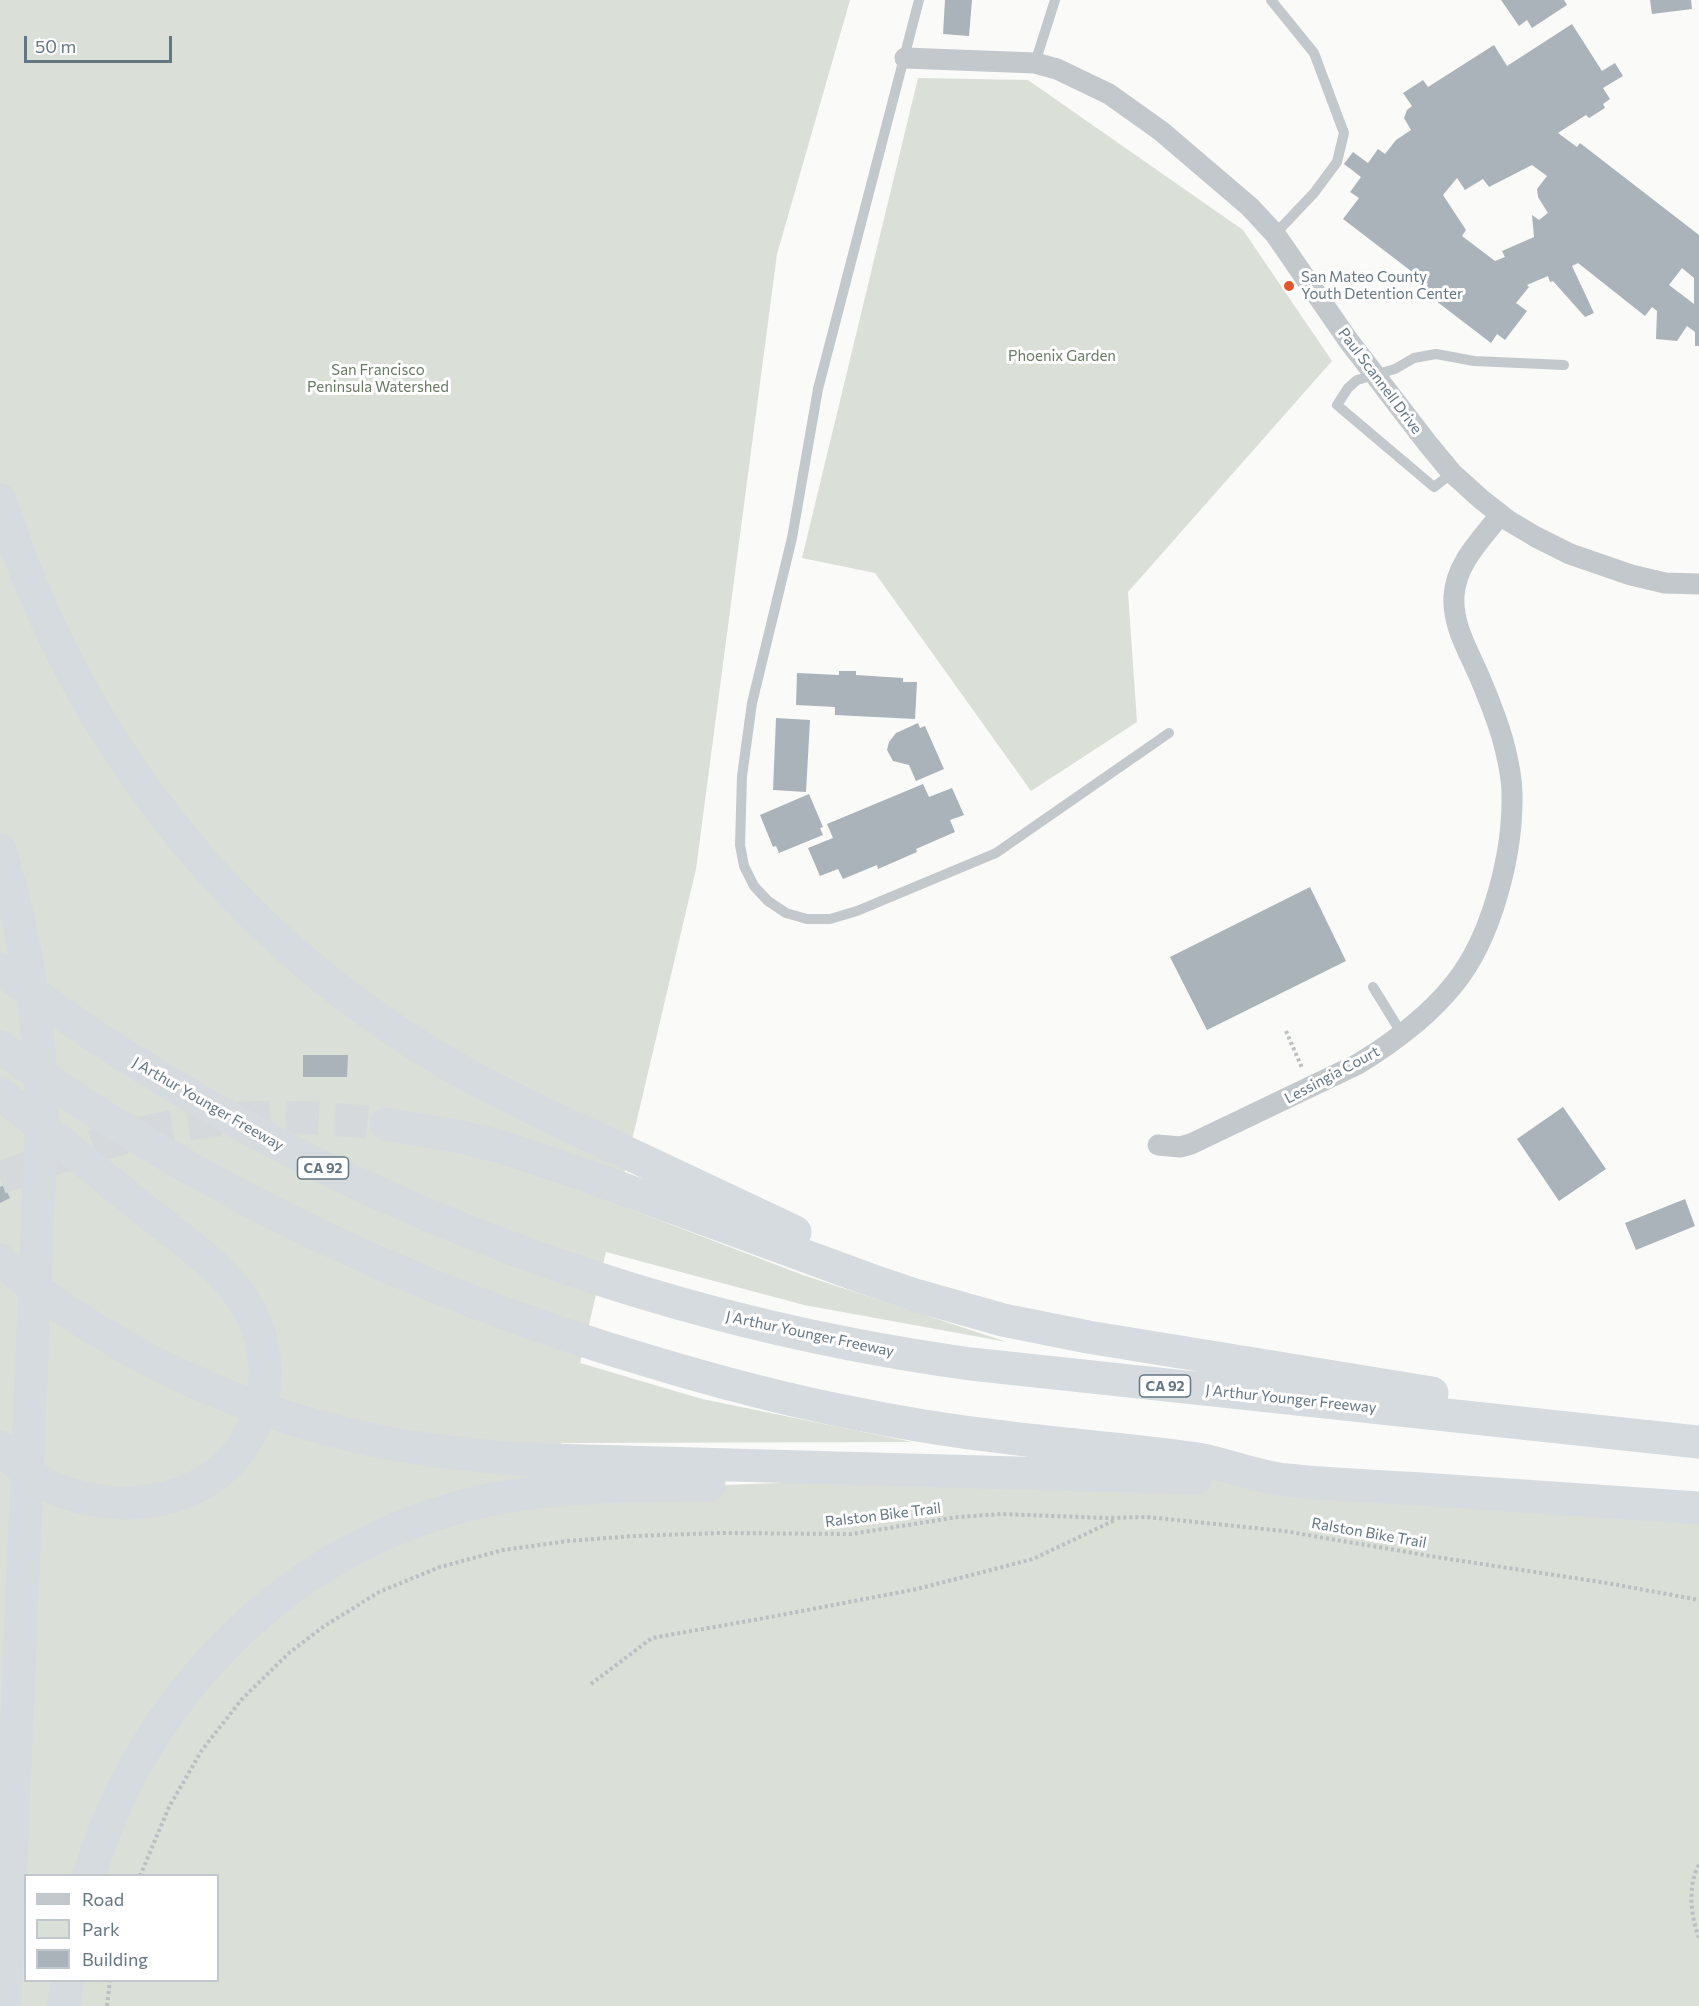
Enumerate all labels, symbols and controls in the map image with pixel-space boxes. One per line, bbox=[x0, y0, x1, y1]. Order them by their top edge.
scale bar bbox=[27, 24, 176, 62]
text: 50 m bbox=[35, 35, 76, 57]
place label: San Mateo County Youth Detention Center bbox=[1301, 268, 1463, 303]
marker: San Mateo County Youth Detention Center bbox=[1282, 279, 1296, 293]
street label: Paul Scannell Drive bbox=[1334, 324, 1426, 438]
park label: Phoenix Garden bbox=[1008, 347, 1116, 365]
park label: San Francisco Peninsula Watershed bbox=[307, 361, 449, 396]
street label: Lessingia Court bbox=[1281, 1042, 1383, 1108]
street label: J Arthur Younger Freeway bbox=[129, 1053, 287, 1155]
road number: CA 92 bbox=[298, 1157, 348, 1179]
street label: J Arthur Younger Freeway bbox=[724, 1307, 896, 1361]
road number: CA 92 bbox=[1140, 1375, 1190, 1397]
street label: J Arthur Younger Freeway bbox=[1205, 1381, 1377, 1417]
street label: Ralston Bike Trail bbox=[824, 1499, 942, 1531]
street label: Ralston Bike Trail bbox=[1310, 1514, 1428, 1552]
legend bbox=[24, 1874, 219, 1982]
text: Road bbox=[82, 1888, 124, 1910]
text: Park bbox=[82, 1918, 120, 1940]
text: Building bbox=[82, 1948, 148, 1970]

